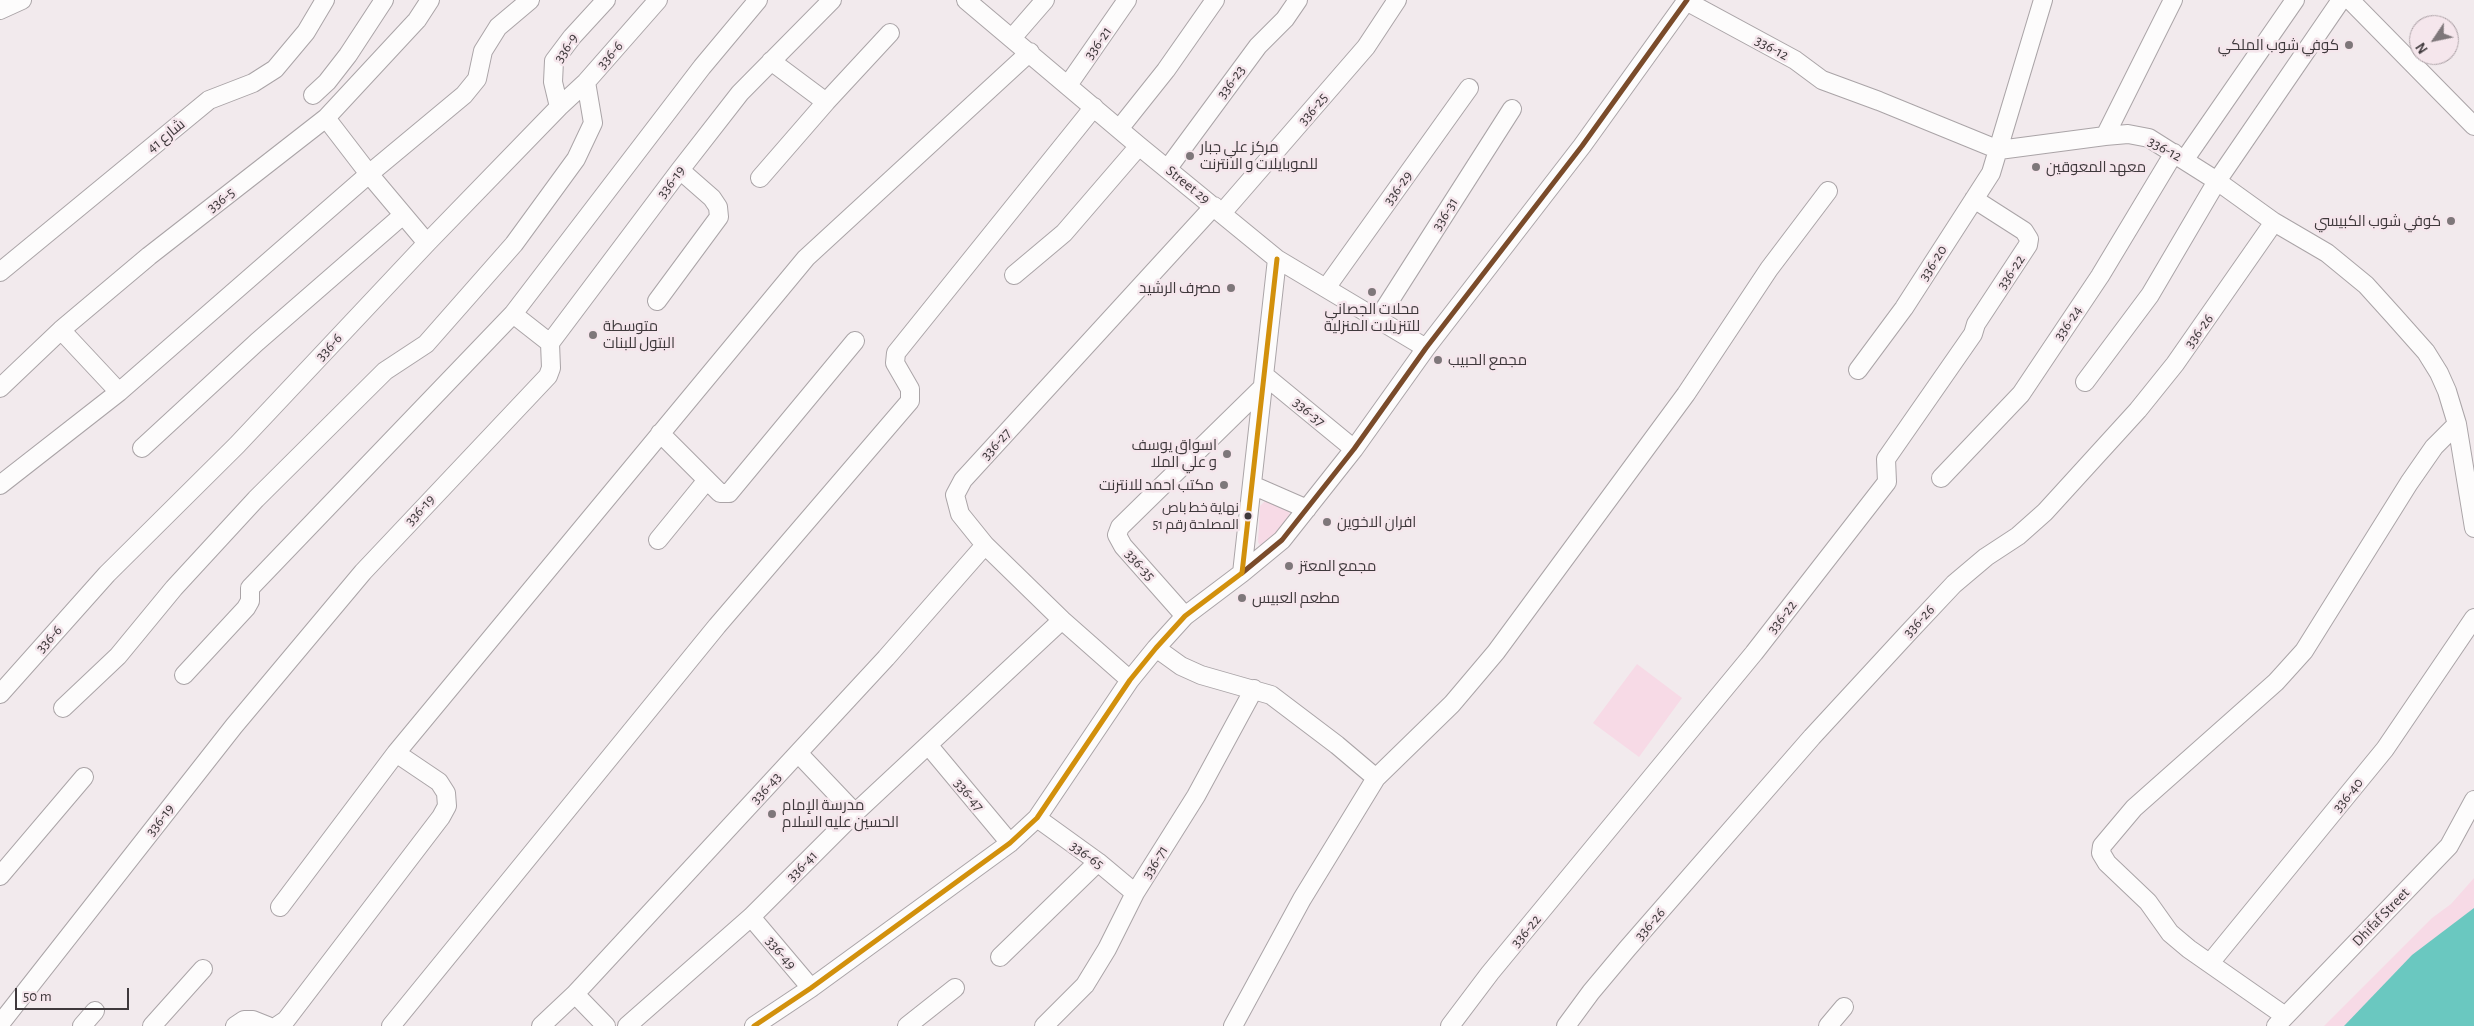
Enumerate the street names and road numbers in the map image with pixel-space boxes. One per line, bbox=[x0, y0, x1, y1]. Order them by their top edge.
street label: 336-21 bbox=[1080, 23, 1116, 63]
street label: 336-9 bbox=[550, 30, 582, 66]
street label: 336-12 bbox=[1752, 31, 1792, 65]
street label: 336-6 bbox=[593, 37, 627, 73]
street label: 336-23 bbox=[1213, 62, 1249, 102]
street label: 336-25 bbox=[1294, 89, 1332, 129]
street label: شارع 41 bbox=[143, 115, 189, 157]
street label: 336-12 bbox=[2145, 132, 2185, 166]
street label: 336-19 bbox=[653, 162, 689, 202]
street label: Street 29 bbox=[1162, 162, 1214, 208]
street label: 336-29 bbox=[1380, 167, 1416, 209]
street label: 336-5 bbox=[204, 184, 238, 216]
street label: 336-31 bbox=[1428, 194, 1462, 234]
street label: 336-20 bbox=[1915, 242, 1951, 284]
street label: 336-22 bbox=[1993, 251, 2029, 293]
street label: 336-24 bbox=[2050, 302, 2086, 344]
street label: 336-26 bbox=[2181, 310, 2217, 352]
street label: 336-6 bbox=[312, 330, 346, 364]
street label: 336-37 bbox=[1289, 393, 1329, 431]
street label: 336-27 bbox=[977, 424, 1015, 464]
street label: 336-19 bbox=[401, 491, 439, 529]
street label: 336-35 bbox=[1121, 545, 1159, 585]
street label: 336-22 bbox=[1763, 597, 1801, 637]
street label: 336-26 bbox=[1899, 601, 1939, 641]
street label: 336-6 bbox=[32, 621, 66, 657]
street label: 336-43 bbox=[747, 768, 785, 808]
street label: 336-40 bbox=[2329, 774, 2367, 816]
street label: 336-47 bbox=[950, 775, 988, 815]
street label: 336-19 bbox=[142, 800, 178, 840]
street label: 336-65 bbox=[1067, 837, 1107, 873]
street label: 336-71 bbox=[1138, 842, 1172, 882]
street label: 336-41 bbox=[783, 847, 821, 885]
street label: Dhifaf Street bbox=[2349, 884, 2413, 950]
street label: 336-26 bbox=[1631, 904, 1669, 944]
street label: 336-22 bbox=[1507, 911, 1545, 951]
street label: 336-49 bbox=[762, 933, 800, 973]

